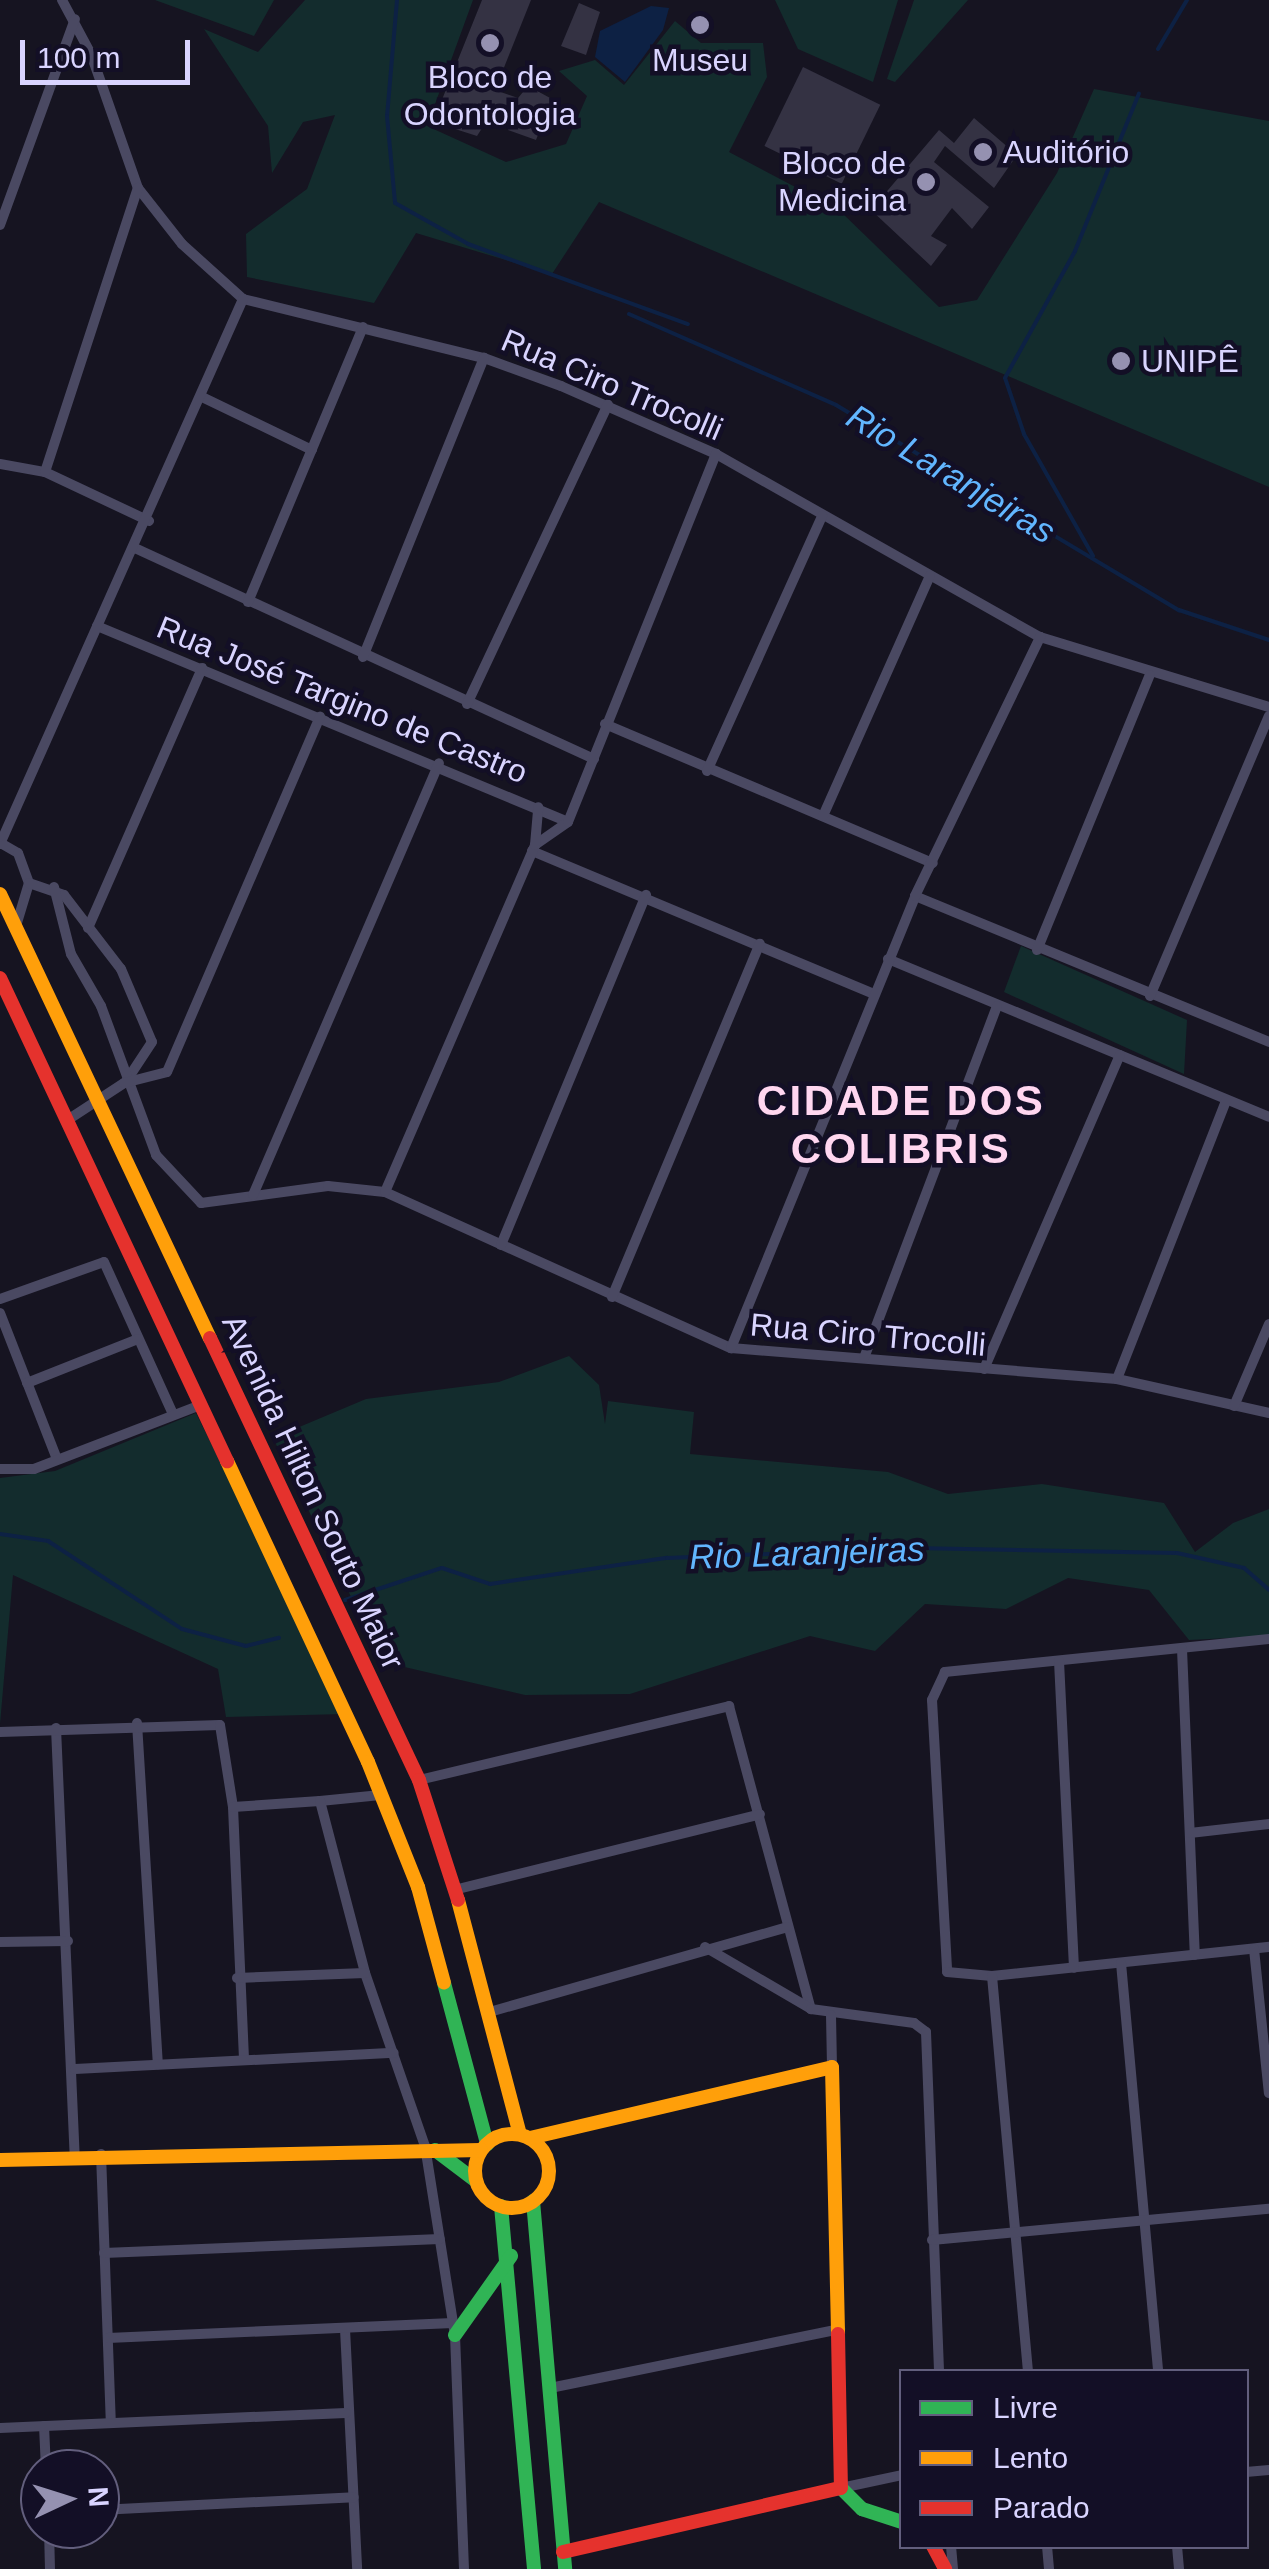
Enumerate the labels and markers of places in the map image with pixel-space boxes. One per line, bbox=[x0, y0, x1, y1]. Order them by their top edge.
marker: Museu bbox=[689, 14, 711, 36]
marker: Bloco de Odontologia bbox=[479, 32, 501, 54]
place label: Museu bbox=[652, 41, 748, 79]
place label: Bloco de Odontologia bbox=[404, 59, 576, 134]
place label: Auditório bbox=[1003, 133, 1129, 171]
marker: Auditório bbox=[972, 141, 994, 163]
place label: Bloco de Medicina bbox=[778, 145, 906, 220]
marker: Bloco de Medicina bbox=[915, 171, 937, 193]
place label: UNIPÊ bbox=[1141, 342, 1239, 380]
marker: UNIPÊ bbox=[1110, 350, 1132, 372]

